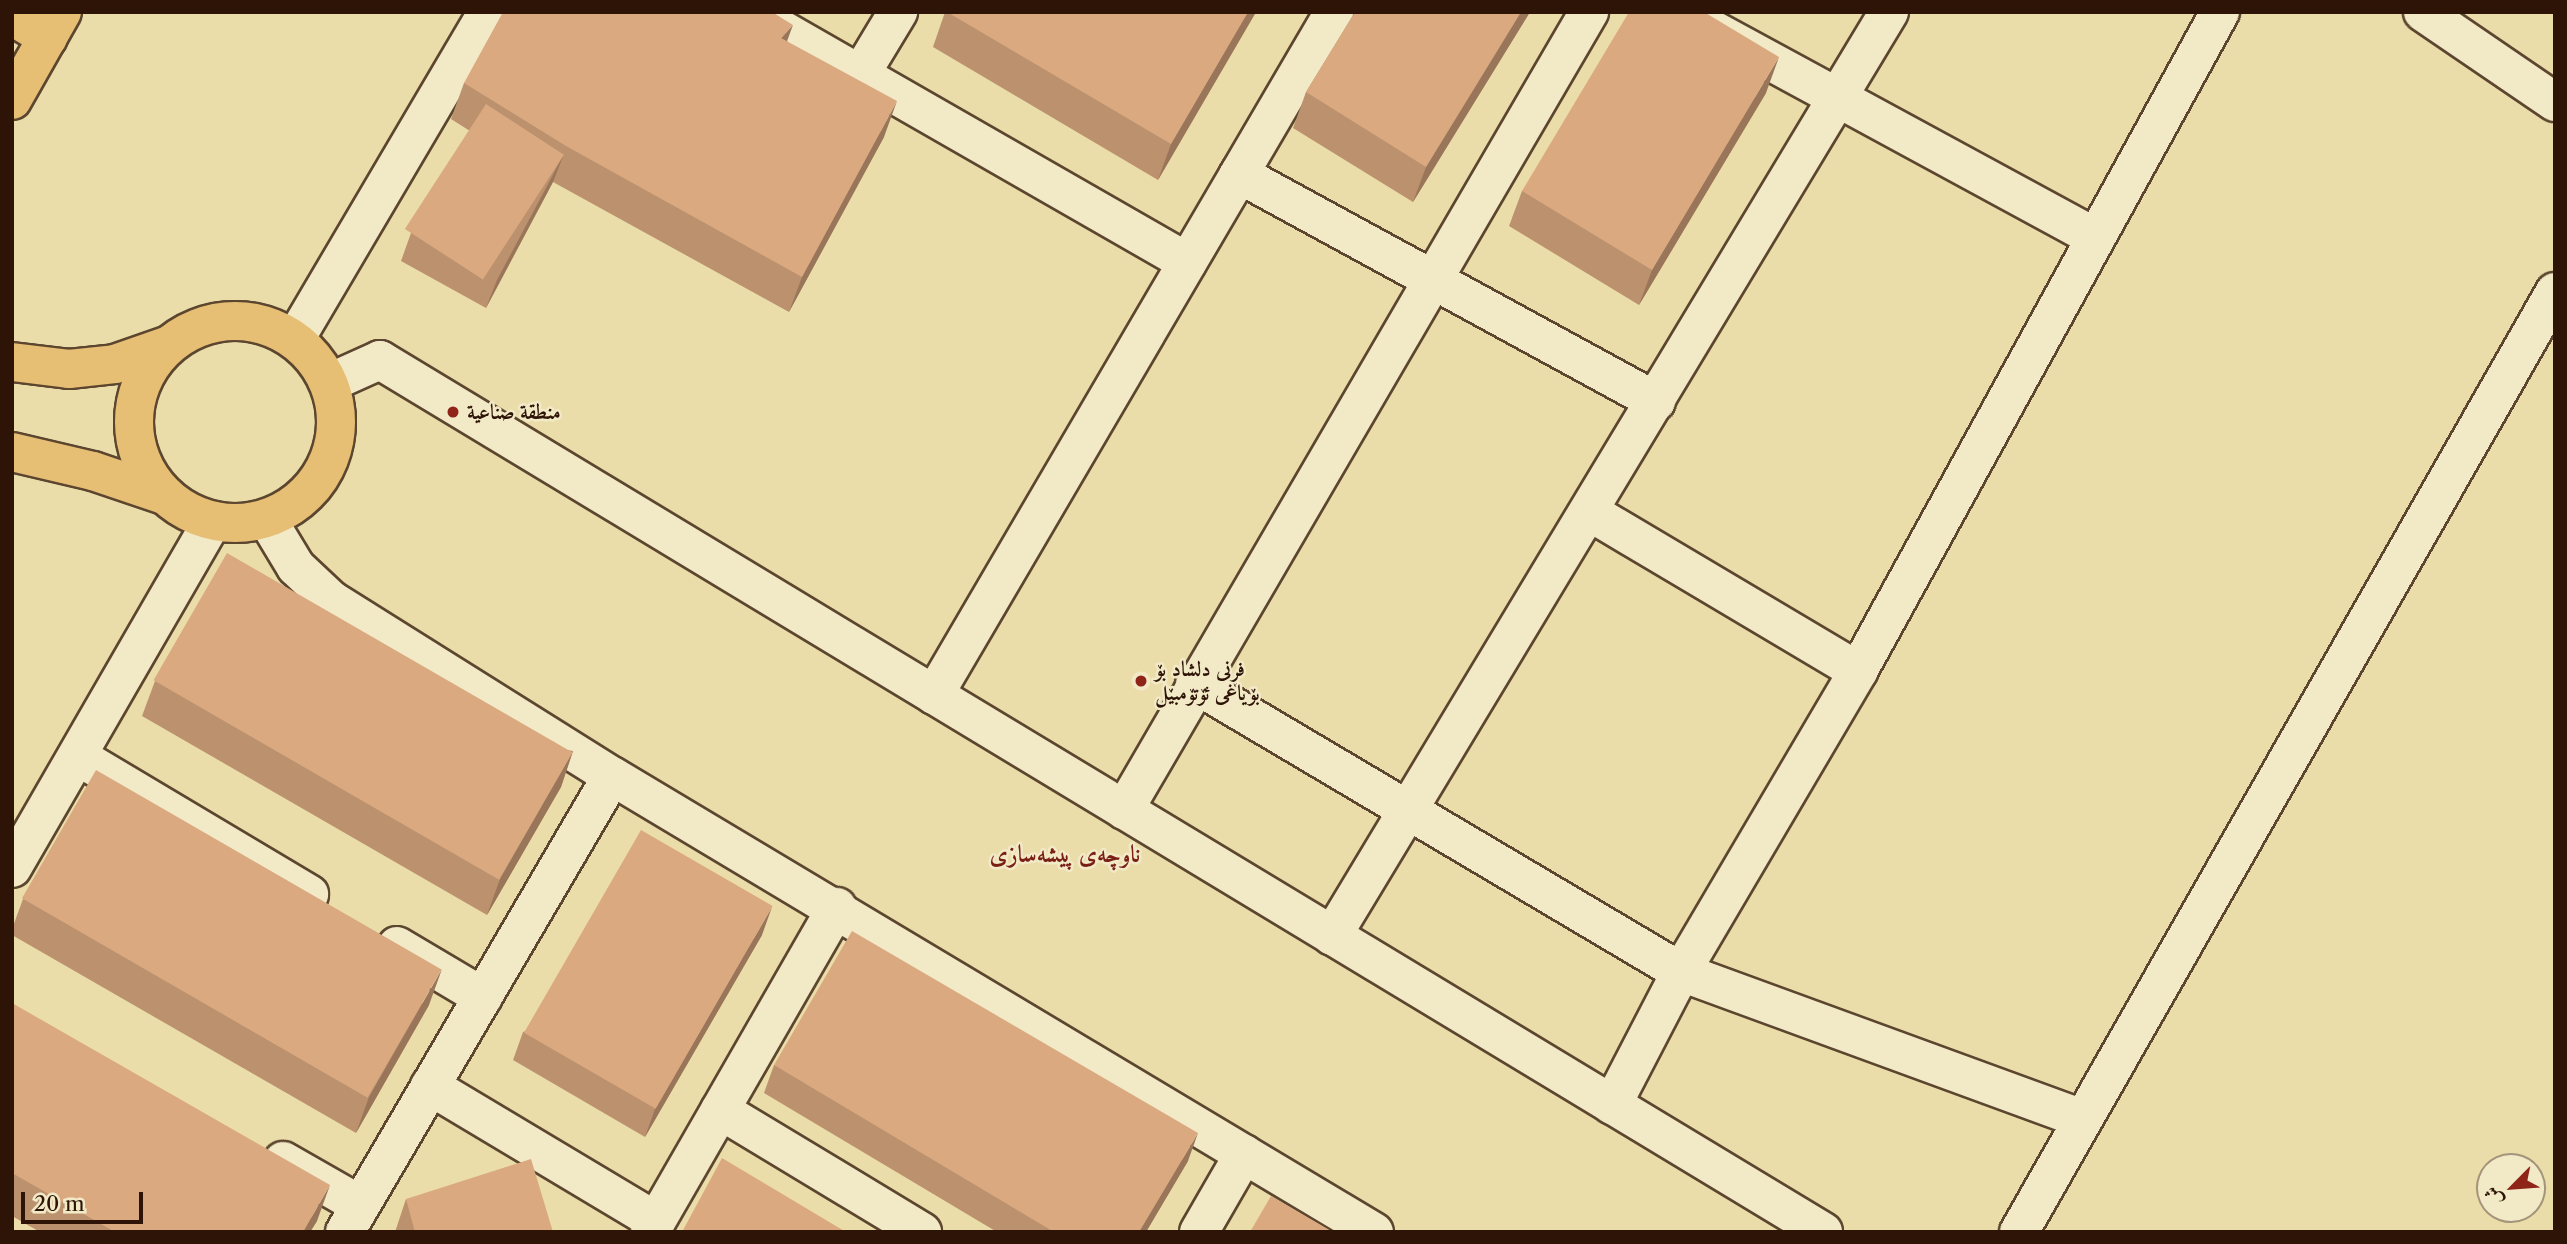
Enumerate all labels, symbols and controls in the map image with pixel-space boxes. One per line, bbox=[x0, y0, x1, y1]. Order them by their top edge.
place label: منطقة صناعية bbox=[467, 399, 561, 425]
marker: منطقة صناعية bbox=[445, 404, 461, 420]
place label: فڕنی دلشاد بۆ بۆیاغی ئۆتۆمبێل bbox=[1155, 656, 1260, 706]
marker: فڕنی دلشاد بۆ بۆیاغی ئۆتۆمبێل bbox=[1133, 673, 1149, 689]
district label: ناوچەی پیشەسازی bbox=[990, 840, 1140, 868]
north arrow bbox=[2476, 1153, 2546, 1223]
scale bar bbox=[24, 1178, 147, 1222]
text: ش bbox=[2479, 1183, 2508, 1210]
text: 20 m bbox=[34, 1191, 85, 1216]

